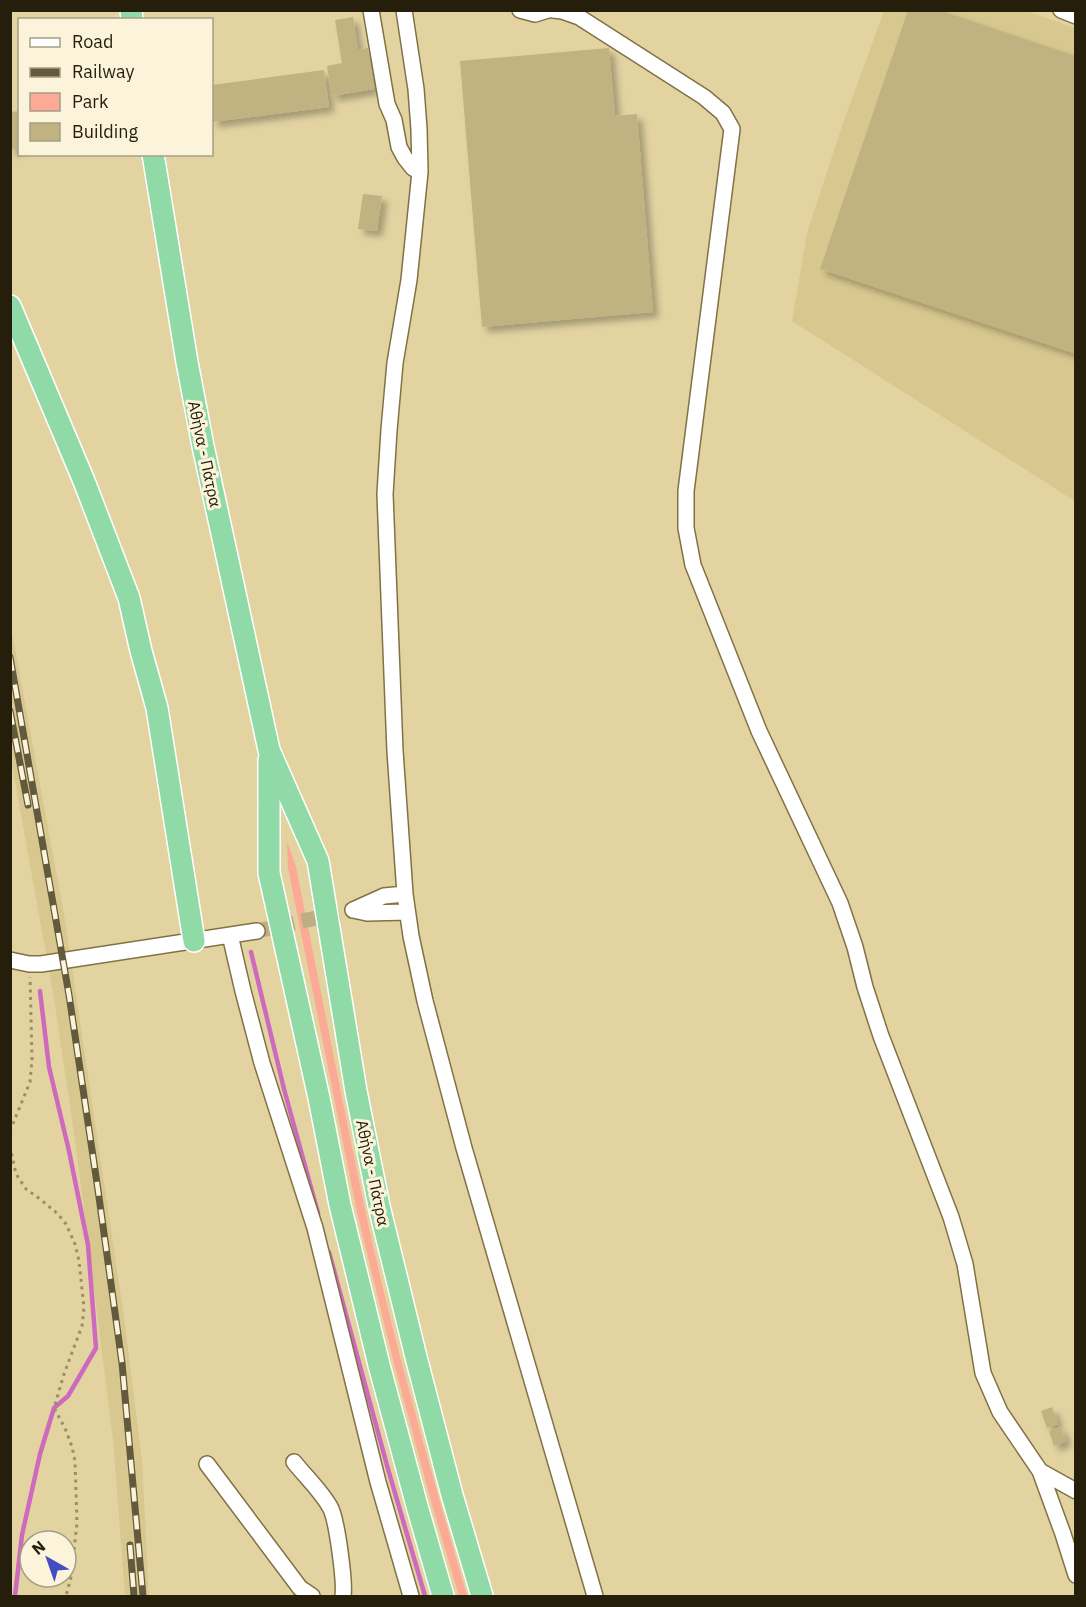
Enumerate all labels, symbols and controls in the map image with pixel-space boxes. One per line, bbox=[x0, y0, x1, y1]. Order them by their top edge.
legend bbox=[18, 18, 213, 156]
text: Road bbox=[72, 30, 113, 53]
text: Railway bbox=[72, 60, 134, 83]
text: Park bbox=[72, 90, 109, 113]
text: Building bbox=[72, 120, 139, 143]
street label: Αθήνα - Πάτρα bbox=[184, 399, 226, 509]
street label: Αθήνα - Πάτρα bbox=[352, 1118, 394, 1228]
north arrow bbox=[18, 1529, 78, 1589]
text: N bbox=[27, 1536, 49, 1559]

